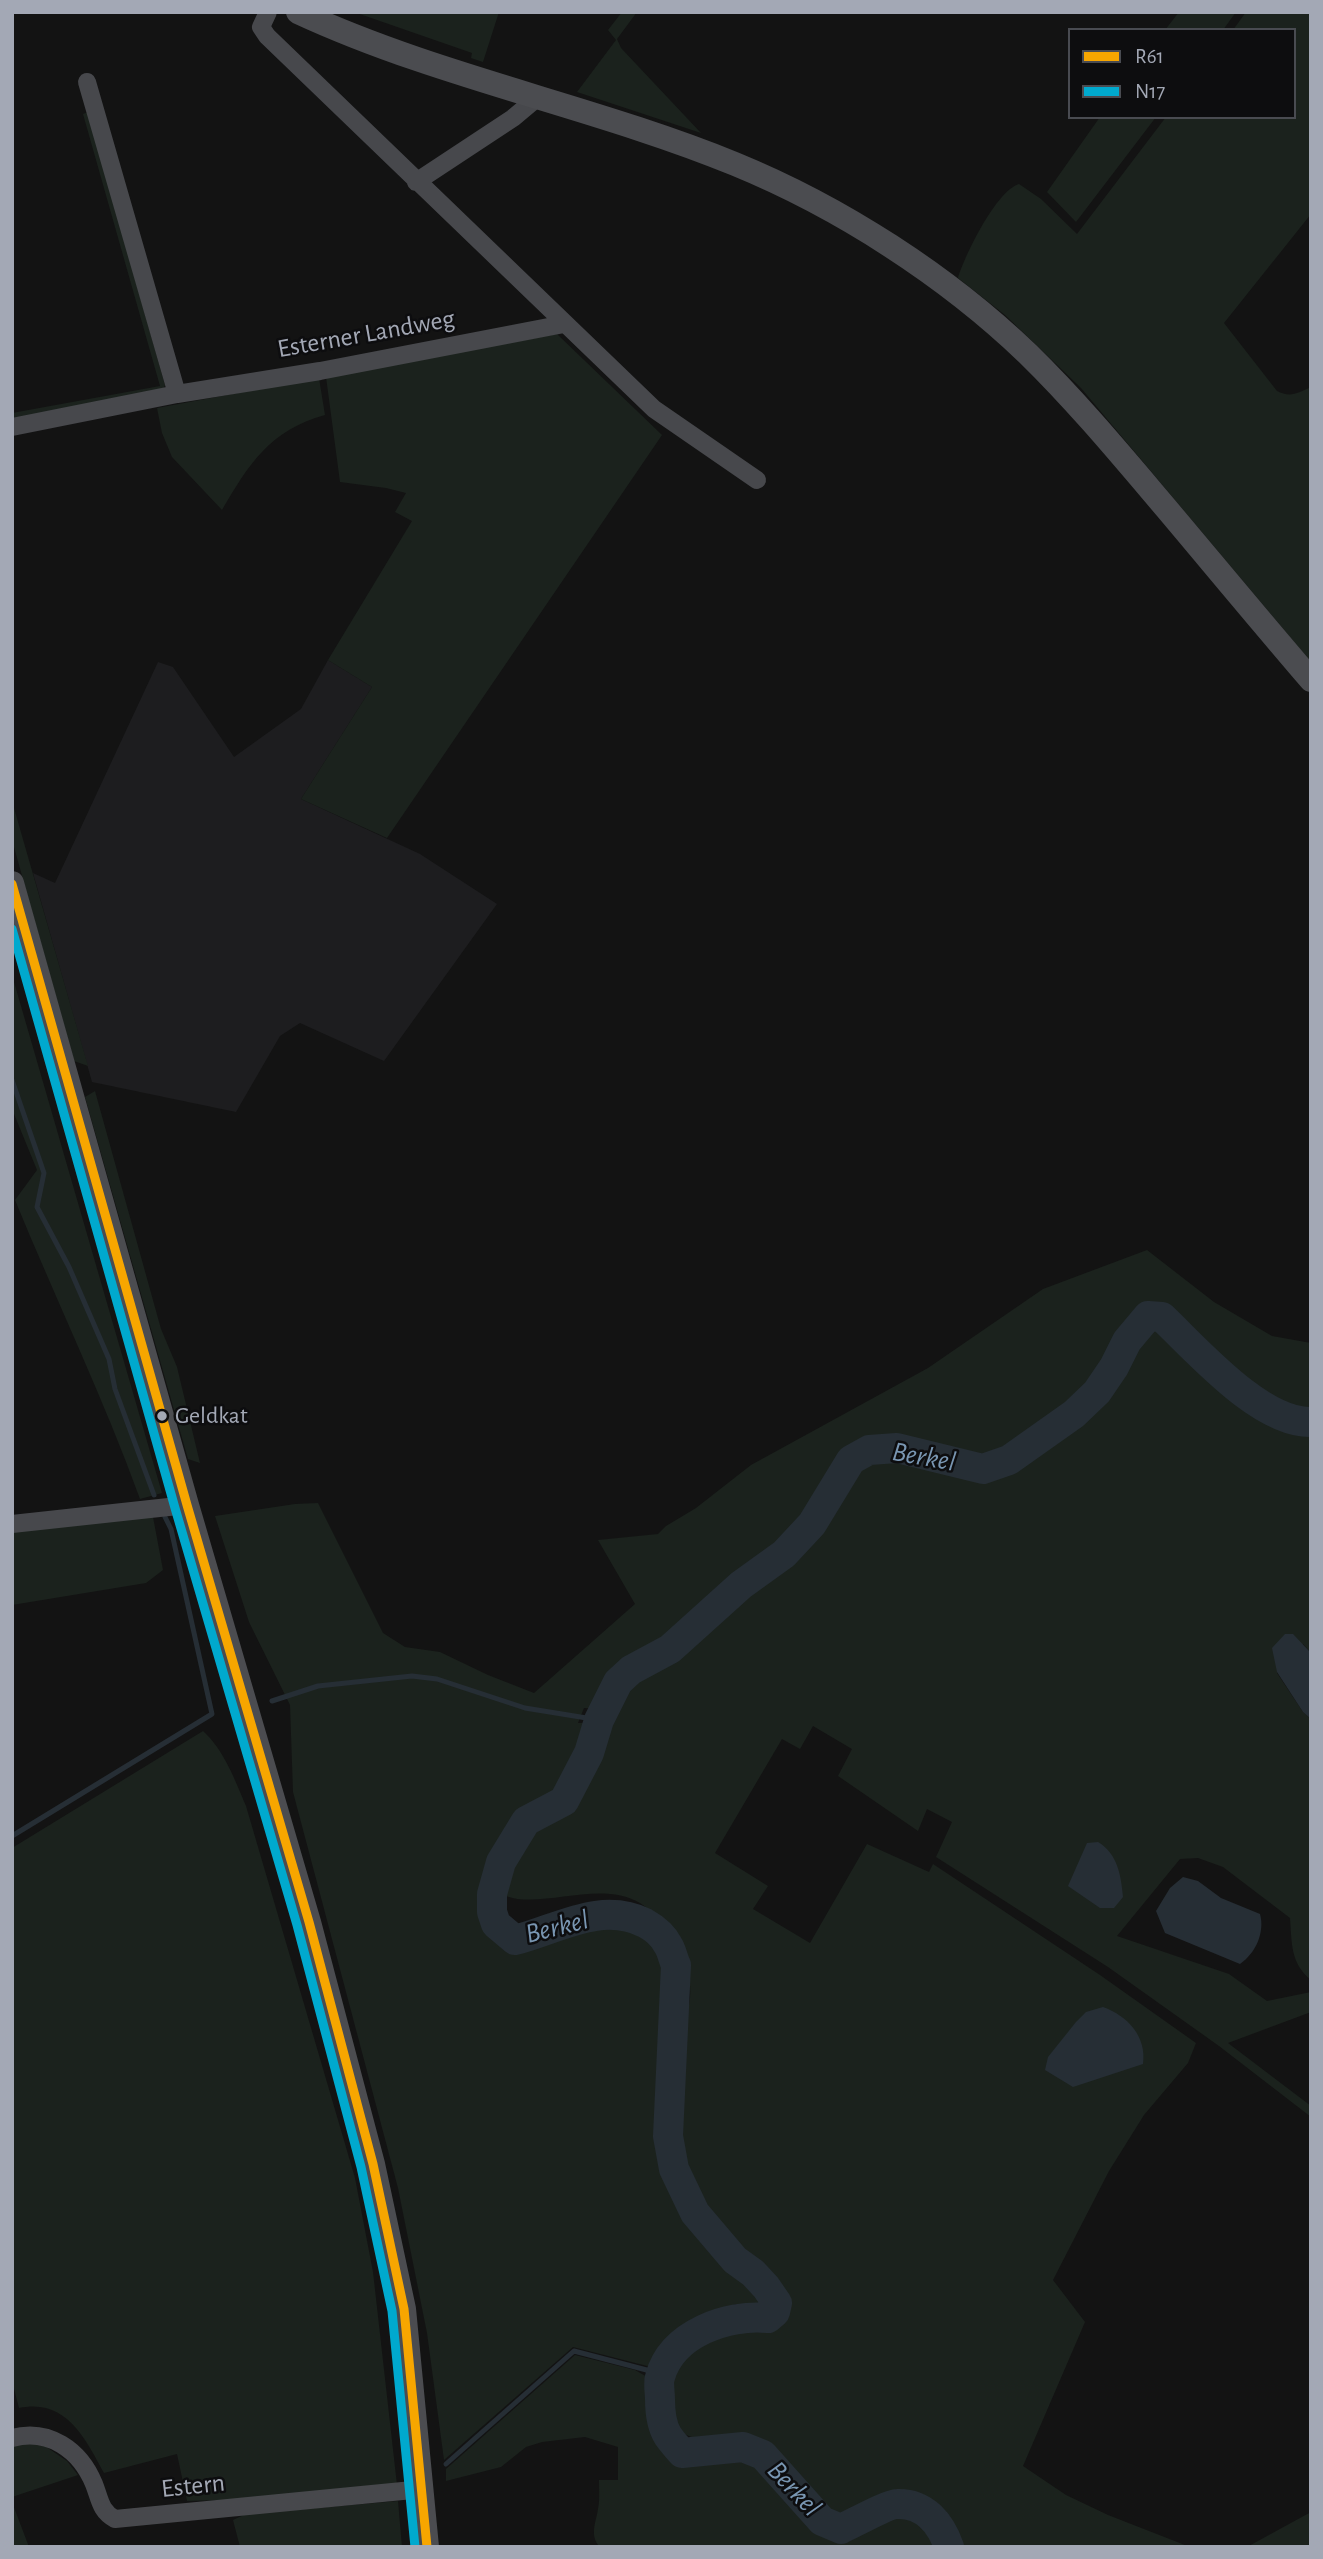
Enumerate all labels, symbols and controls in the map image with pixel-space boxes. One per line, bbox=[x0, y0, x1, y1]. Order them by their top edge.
legend bbox=[1068, 28, 1295, 119]
text: R61 bbox=[1135, 46, 1164, 67]
text: N17 bbox=[1135, 81, 1165, 102]
street label: Esterner Landweg bbox=[275, 303, 457, 365]
place label: Geldkat bbox=[175, 1402, 248, 1430]
marker: Geldkat bbox=[155, 1409, 169, 1423]
water label: Berkel bbox=[890, 1435, 958, 1479]
water label: Berkel bbox=[522, 1903, 592, 1951]
water label: Berkel bbox=[760, 2454, 828, 2524]
street label: Estern bbox=[160, 2467, 226, 2505]

